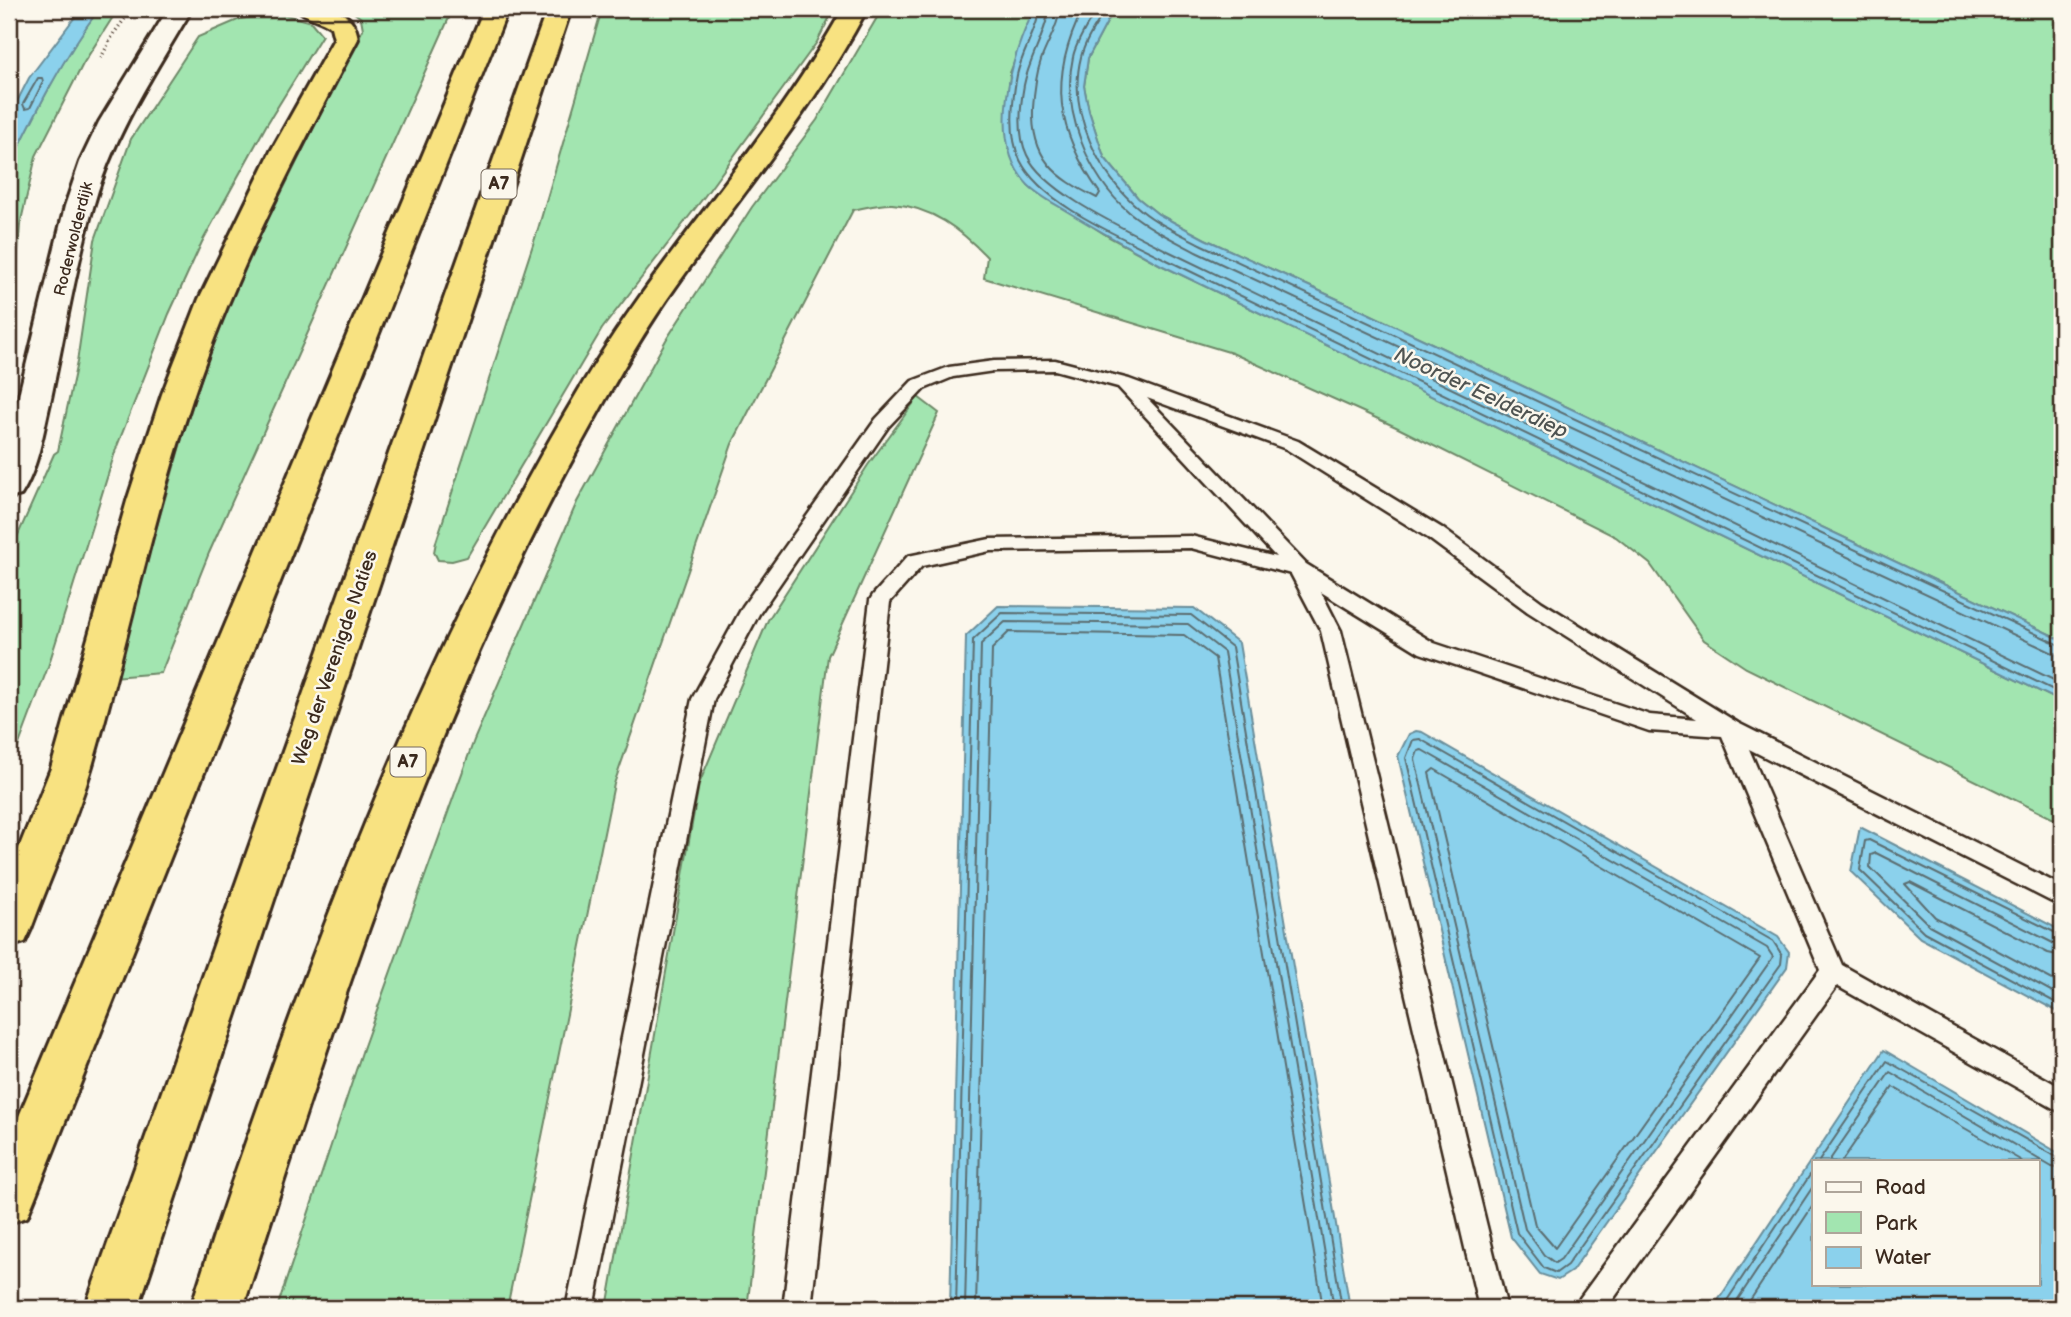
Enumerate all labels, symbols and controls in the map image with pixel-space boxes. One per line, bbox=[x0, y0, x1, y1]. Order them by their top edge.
road number: A7 bbox=[482, 169, 516, 198]
street label: Roderwolderdijk bbox=[51, 180, 97, 298]
water label: Noorder Eelderdiep bbox=[1390, 342, 1572, 444]
street label: Weg der Verenigde Naties bbox=[287, 547, 383, 769]
road number: A7 bbox=[390, 748, 426, 776]
legend bbox=[1812, 1160, 2039, 1286]
text: Road bbox=[1875, 1175, 1926, 1200]
text: Park bbox=[1875, 1211, 1918, 1236]
text: Water bbox=[1875, 1245, 1931, 1270]

